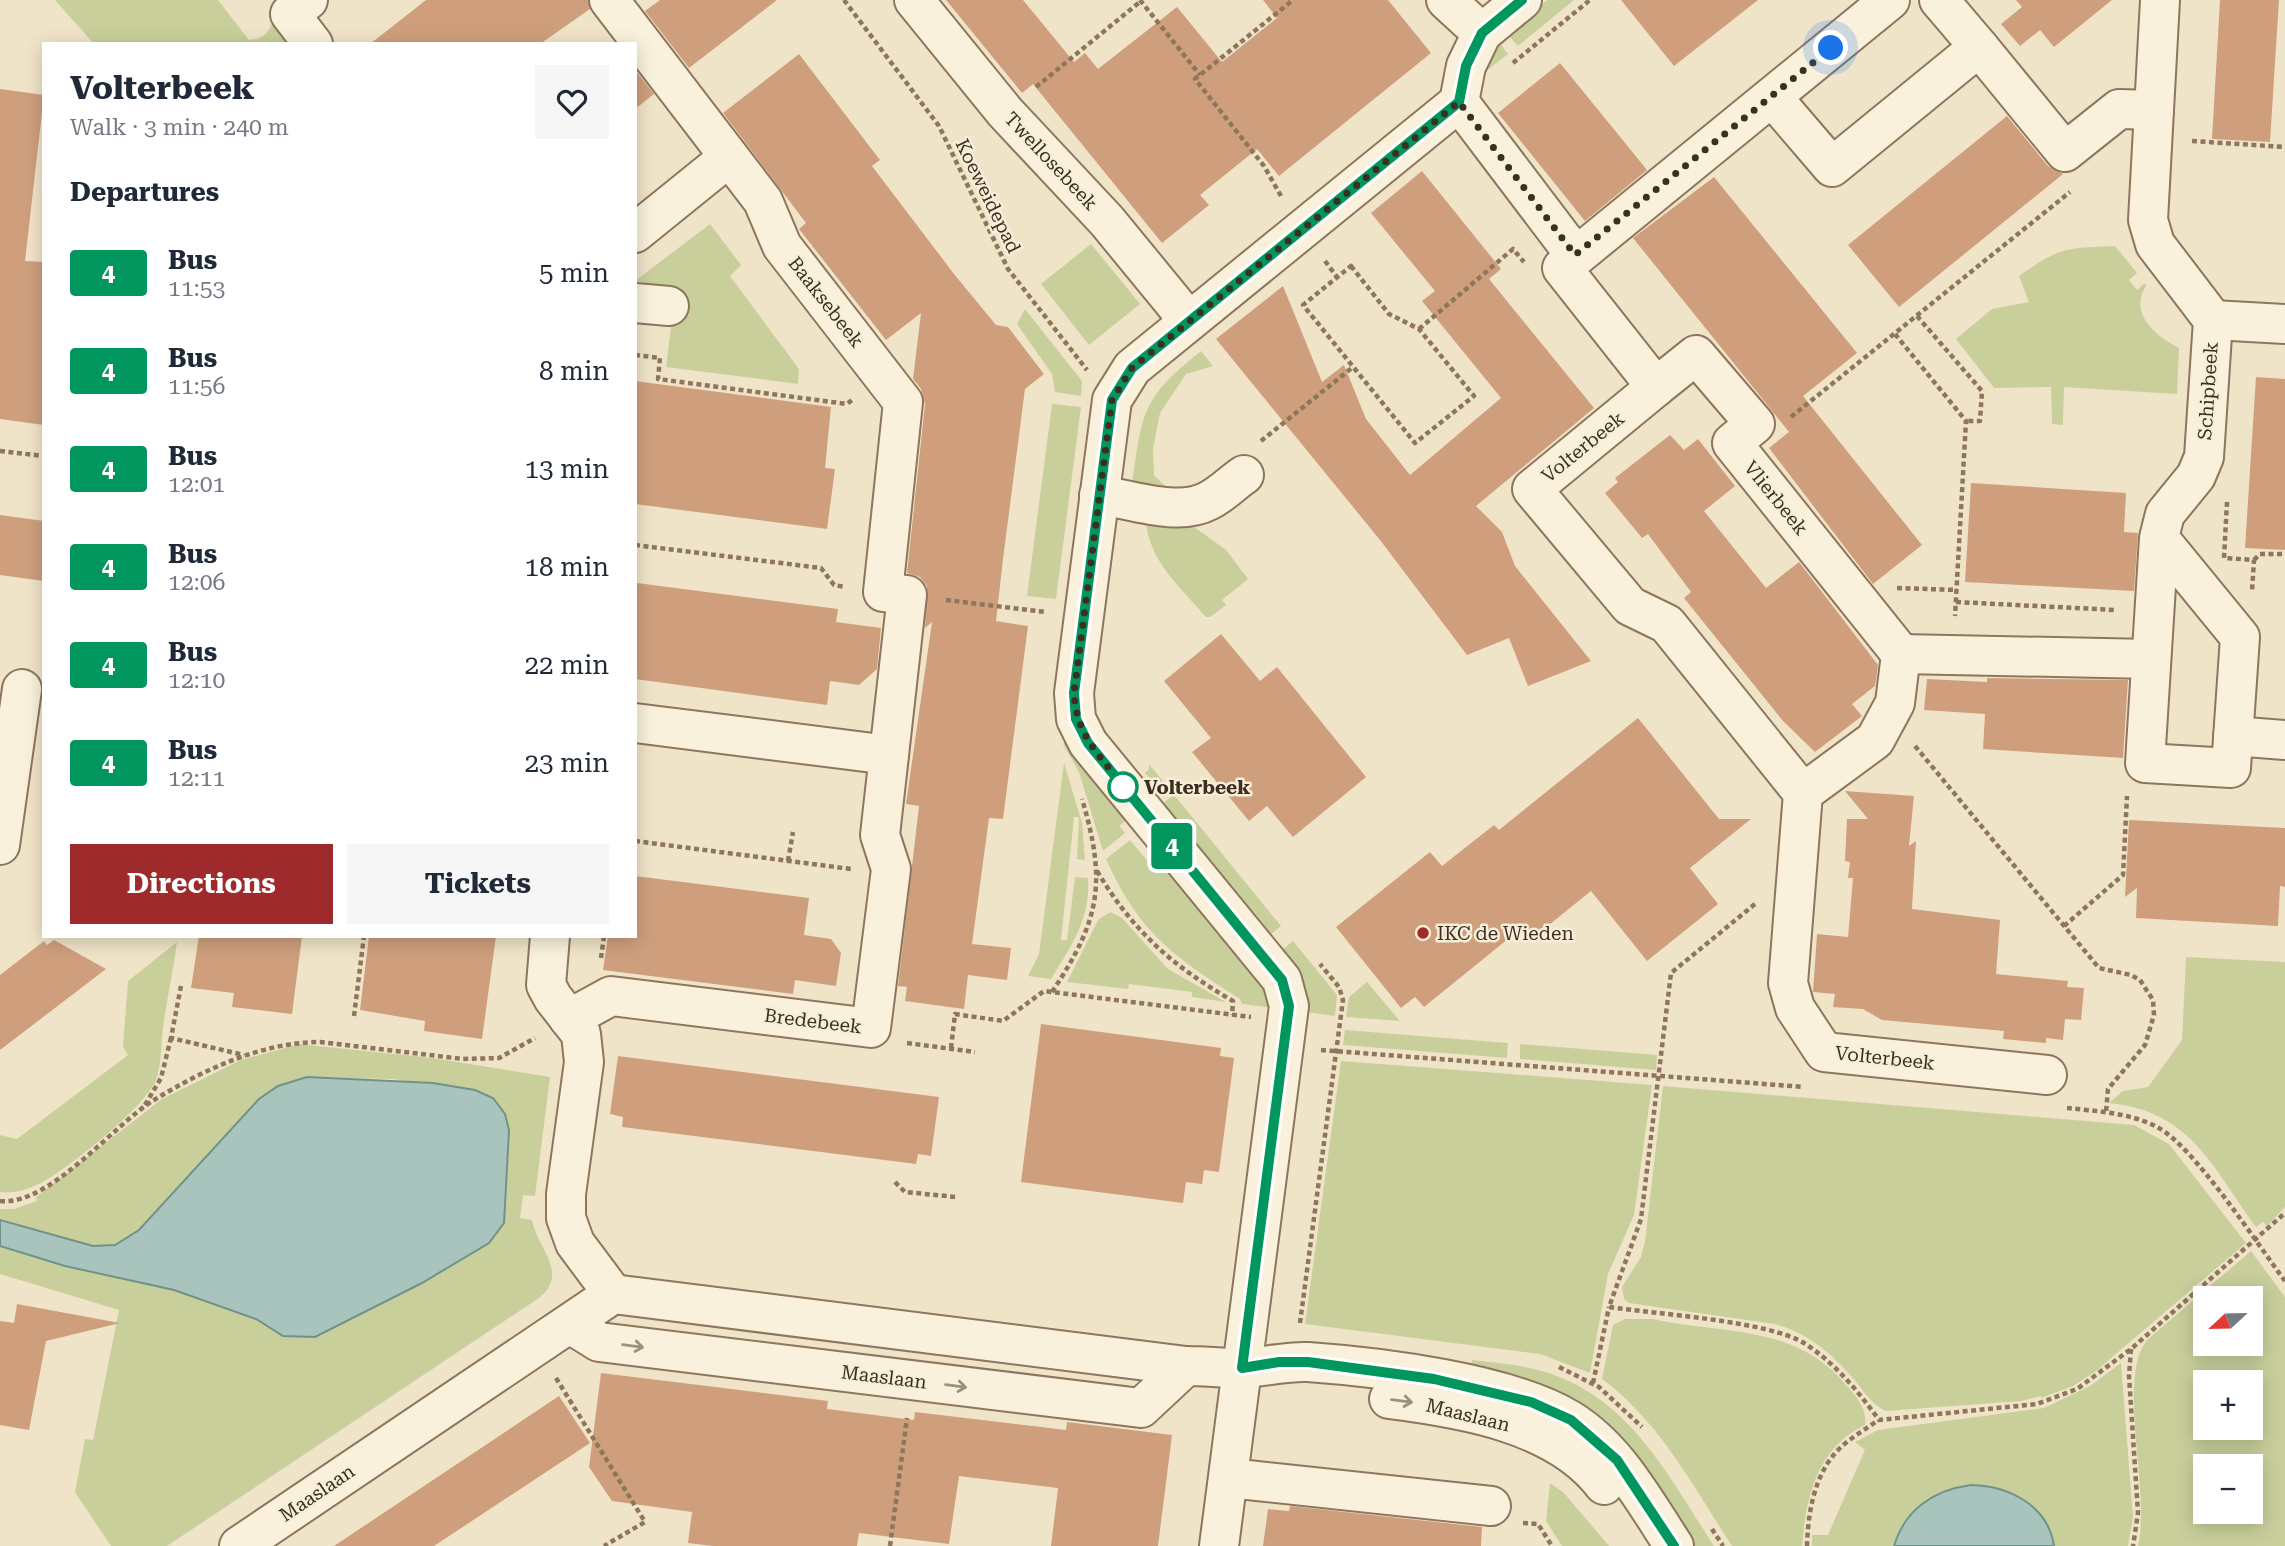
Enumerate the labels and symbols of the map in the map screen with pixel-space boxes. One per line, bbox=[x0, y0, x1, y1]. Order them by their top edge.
your location bbox=[1813, 30, 1848, 65]
street label: Twellosebeek bbox=[1000, 107, 1102, 215]
street label: Koeweidepad bbox=[950, 135, 1026, 257]
street label: Baaksebeek bbox=[783, 252, 869, 352]
street label: Schipbeek bbox=[2193, 341, 2223, 441]
street label: Volterbeek bbox=[1537, 407, 1629, 487]
street label: Vlierbeek bbox=[1739, 456, 1813, 540]
marker: Volterbeek bbox=[1108, 772, 1138, 802]
place label: Volterbeek bbox=[1144, 776, 1250, 799]
line badge: 4 bbox=[1149, 823, 1195, 869]
place label: IKC de Wieden bbox=[1437, 922, 1574, 945]
marker: IKC de Wieden bbox=[1415, 925, 1431, 941]
street label: Bredebeek bbox=[763, 1004, 863, 1038]
street label: Volterbeek bbox=[1834, 1041, 1936, 1075]
north arrow bbox=[2193, 1286, 2263, 1356]
one-way arrow bbox=[621, 1340, 644, 1353]
street label: Maaslaan bbox=[840, 1360, 928, 1394]
one-way arrow bbox=[945, 1379, 967, 1392]
street label: Maaslaan bbox=[1424, 1393, 1512, 1437]
one-way arrow bbox=[1390, 1395, 1413, 1408]
street label: Maaslaan bbox=[275, 1459, 359, 1527]

